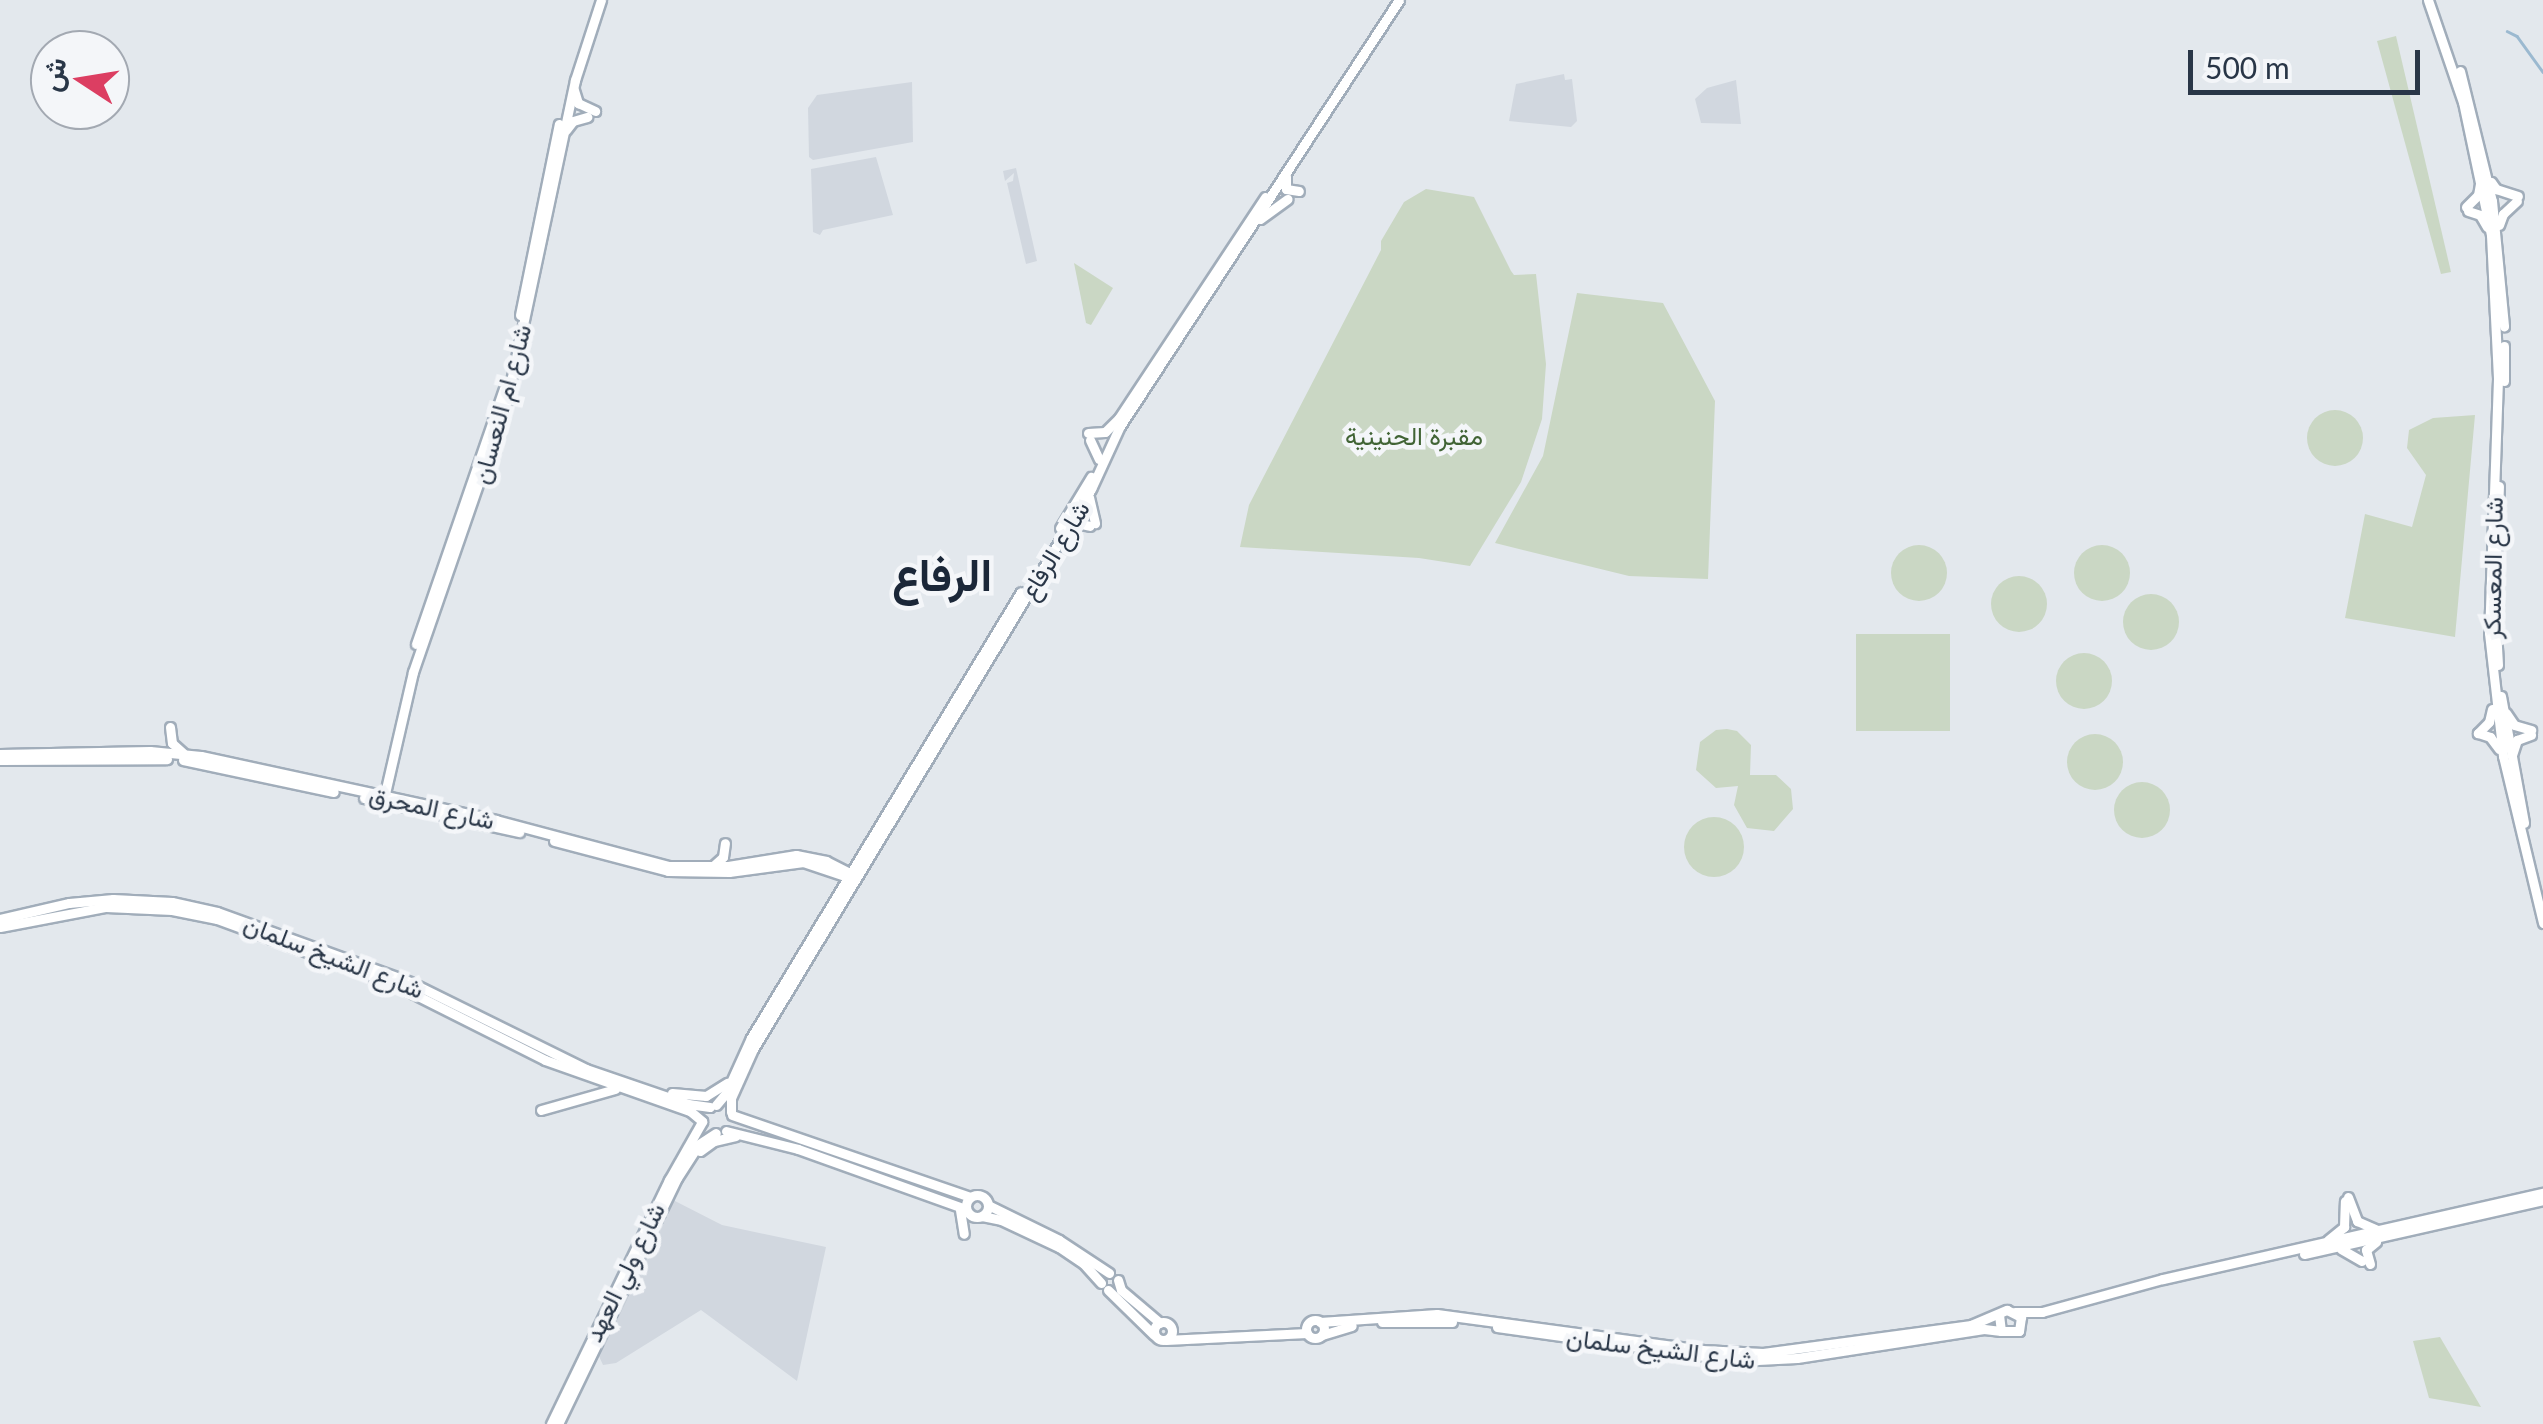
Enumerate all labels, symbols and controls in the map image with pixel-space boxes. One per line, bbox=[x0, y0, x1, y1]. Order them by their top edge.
north arrow bbox=[30, 30, 130, 130]
scale bar bbox=[2193, 30, 2426, 92]
text: 500 m bbox=[2205, 49, 2290, 85]
text: ش bbox=[32, 54, 73, 94]
street label: شارع ام النعسان bbox=[465, 321, 537, 487]
park label: مقبرة الحنينية bbox=[1345, 420, 1483, 450]
street label: شارع الرفاع bbox=[1013, 495, 1095, 605]
street label: شارع المعسكر bbox=[2476, 497, 2508, 639]
district label: الرفاع bbox=[892, 548, 992, 602]
street label: شارع المحرق bbox=[367, 779, 497, 835]
street label: شارع الشيخ سلمان bbox=[240, 908, 428, 1004]
street label: شارع ولي العهد bbox=[577, 1198, 671, 1346]
street label: شارع الشيخ سلمان bbox=[1565, 1322, 1757, 1374]

